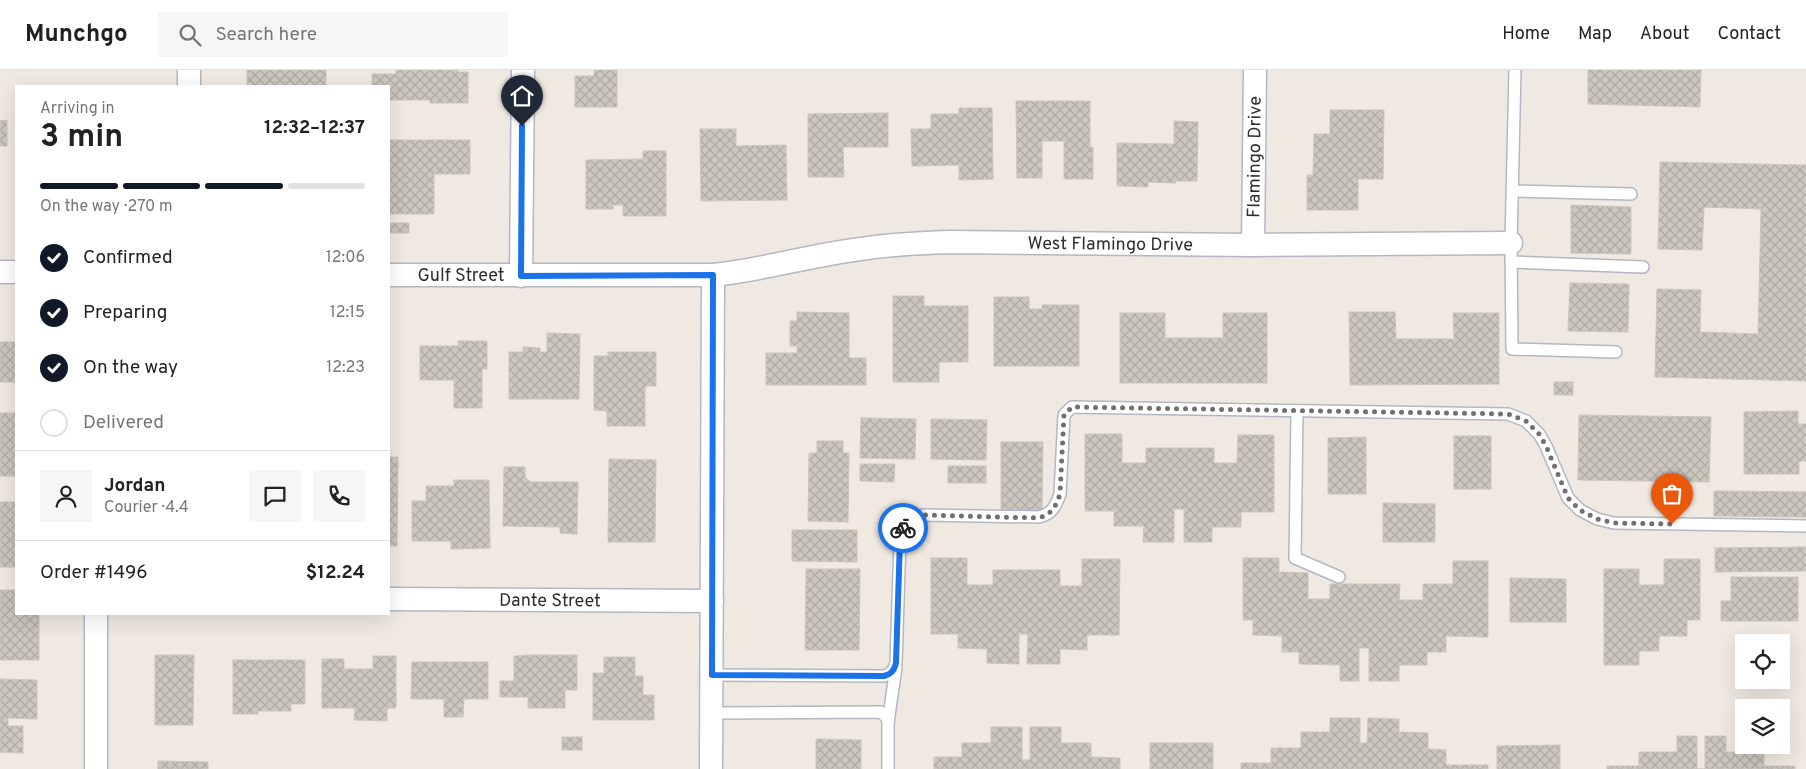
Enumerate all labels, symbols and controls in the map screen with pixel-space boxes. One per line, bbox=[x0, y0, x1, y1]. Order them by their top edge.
search box bbox=[158, 12, 508, 57]
text: Munchgo bbox=[25, 20, 128, 50]
icon: search bbox=[176, 21, 204, 49]
text: Search here bbox=[216, 23, 317, 47]
text: Home bbox=[1502, 23, 1550, 46]
text: Map bbox=[1578, 23, 1612, 46]
text: About bbox=[1640, 23, 1689, 46]
text: Contact bbox=[1717, 23, 1781, 46]
pin bbox=[501, 75, 543, 126]
icon: home bbox=[508, 82, 536, 110]
street label: Flamingo Drive bbox=[1243, 96, 1268, 218]
text: Arriving in bbox=[40, 99, 115, 119]
text: 12:32–12:37 bbox=[264, 116, 365, 140]
text: 3 min bbox=[40, 118, 123, 158]
text: On the way · 270 m bbox=[40, 197, 173, 217]
street label: West Flamingo Drive bbox=[1028, 233, 1193, 257]
icon: check bbox=[40, 244, 68, 272]
text: Confirmed bbox=[83, 246, 173, 270]
text: 12:06 bbox=[326, 248, 365, 268]
street label: Gulf Street bbox=[417, 265, 505, 288]
icon: check bbox=[40, 299, 68, 327]
text: Preparing bbox=[83, 301, 167, 325]
text: 12:15 bbox=[330, 303, 365, 323]
icon: check bbox=[40, 354, 68, 382]
text: On the way bbox=[83, 356, 178, 380]
text: 12:23 bbox=[326, 358, 365, 378]
text: Delivered bbox=[83, 411, 164, 435]
button: person bbox=[40, 470, 92, 522]
button: chat bbox=[249, 470, 301, 522]
button: phone bbox=[313, 470, 365, 522]
pin bbox=[1651, 473, 1693, 524]
text: Jordan bbox=[104, 474, 166, 498]
icon: bag bbox=[1658, 480, 1686, 508]
text: Courier · 4.4 bbox=[104, 498, 189, 518]
courier bbox=[878, 503, 928, 553]
icon: bike bbox=[889, 514, 917, 542]
text: Order #1496 bbox=[40, 561, 148, 585]
text: $12.24 bbox=[306, 561, 365, 585]
street label: Dante Street bbox=[499, 590, 601, 613]
map controls bbox=[1735, 634, 1790, 754]
button: locate bbox=[1735, 634, 1790, 689]
button: layers bbox=[1735, 699, 1790, 754]

